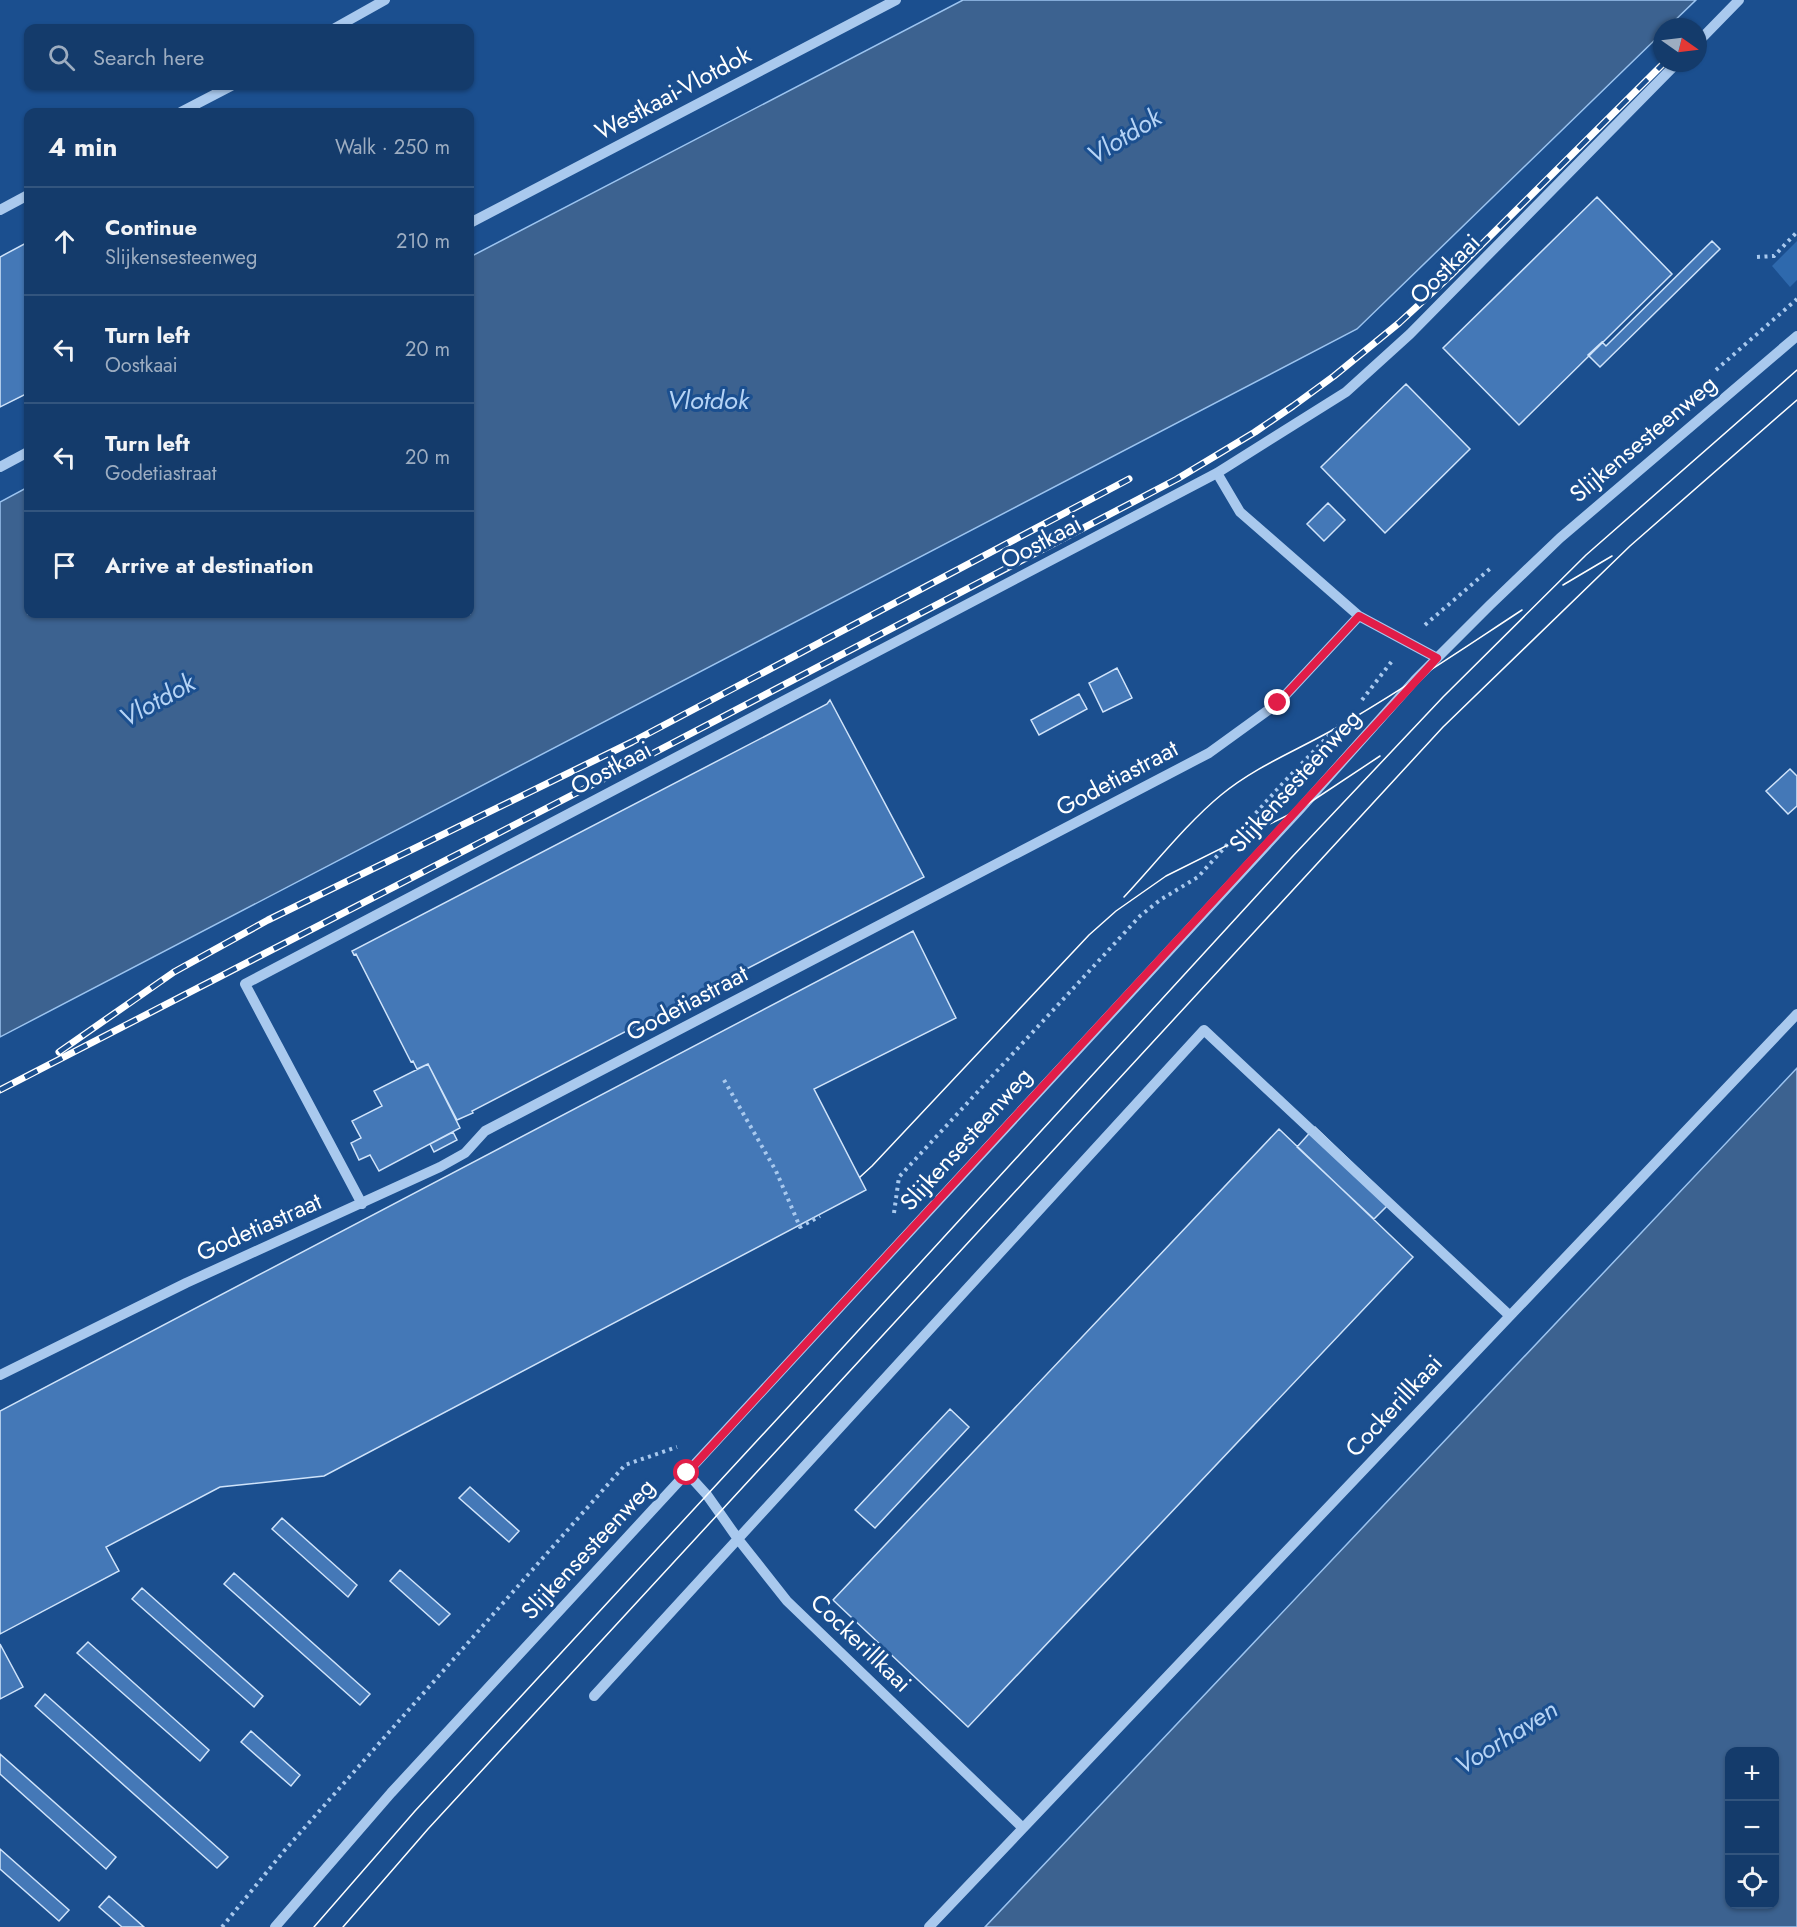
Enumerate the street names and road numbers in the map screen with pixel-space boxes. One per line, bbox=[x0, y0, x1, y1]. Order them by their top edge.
street label: Westkaai-Vlotdok bbox=[589, 36, 757, 148]
street label: Oostkaai bbox=[1401, 225, 1488, 312]
street label: Slijkensesteenweg bbox=[1561, 366, 1724, 511]
street label: Oostkaai bbox=[994, 506, 1088, 578]
street label: Slijkensesteenweg bbox=[1220, 701, 1369, 860]
street label: Godetiastraat bbox=[1049, 731, 1184, 824]
street label: Oostkaai bbox=[564, 732, 658, 804]
street label: Godetiastraat bbox=[619, 956, 754, 1049]
street label: Slijkensesteenweg bbox=[891, 1059, 1040, 1218]
street label: Godetiastraat bbox=[191, 1183, 327, 1270]
street label: Cockerillkaai bbox=[1337, 1347, 1450, 1465]
street label: Slijkensesteenweg bbox=[513, 1470, 663, 1627]
street label: Cockerillkaai bbox=[803, 1585, 920, 1700]

